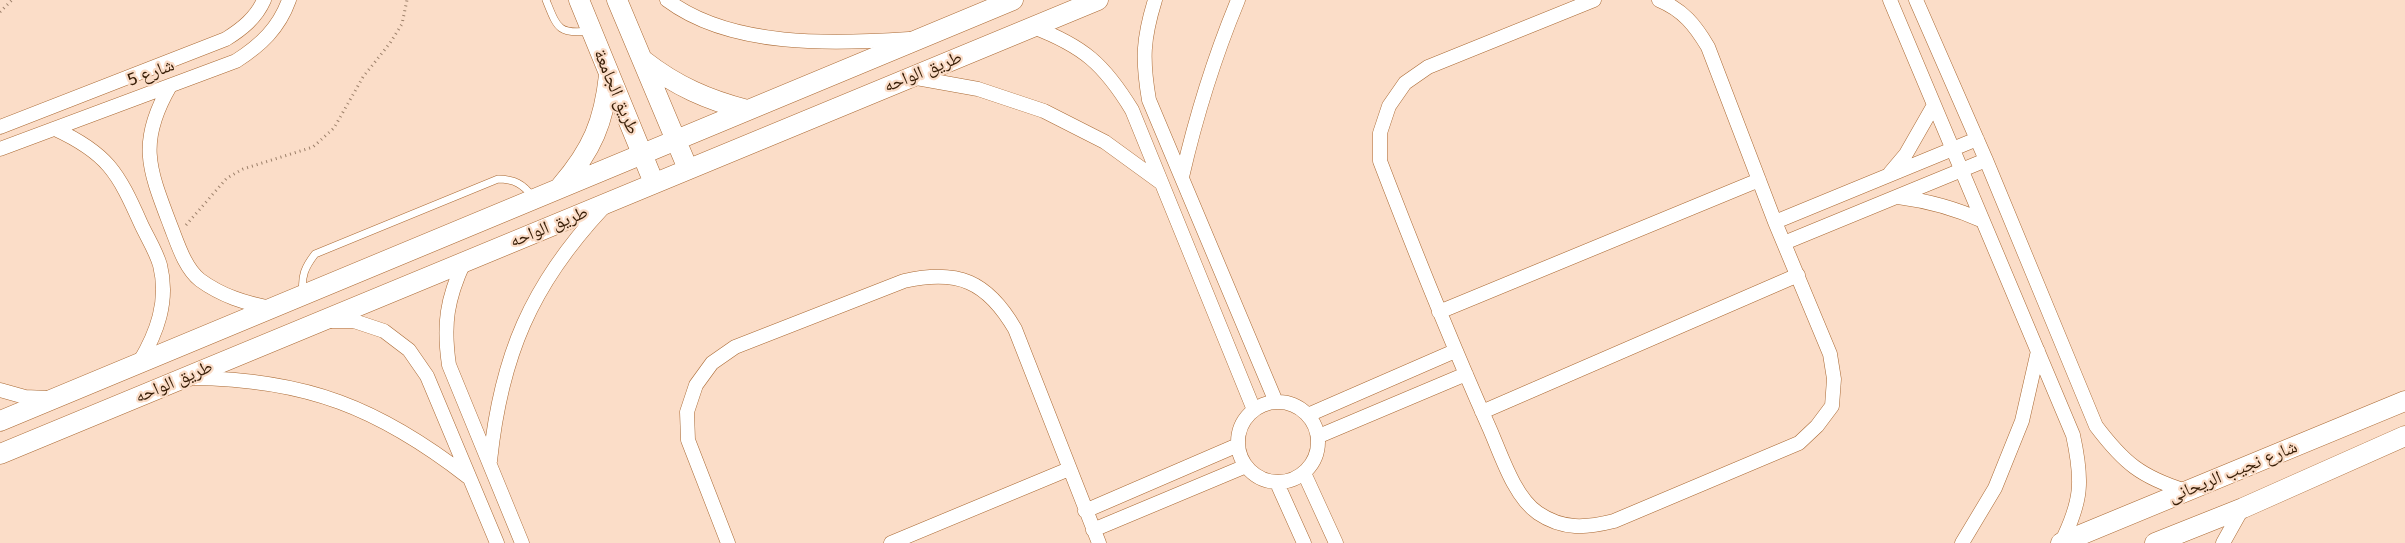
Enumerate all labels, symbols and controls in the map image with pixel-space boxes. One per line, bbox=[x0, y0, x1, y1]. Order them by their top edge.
street label: طريق الجامعة bbox=[588, 46, 644, 138]
street label: طريق الواحه bbox=[881, 47, 965, 97]
street label: شارع 5 bbox=[125, 55, 177, 91]
street label: طريق الواحه bbox=[507, 202, 591, 252]
street label: طريق الواحه bbox=[132, 356, 216, 408]
street label: شارع نجيب الريحانى bbox=[2165, 436, 2301, 508]

